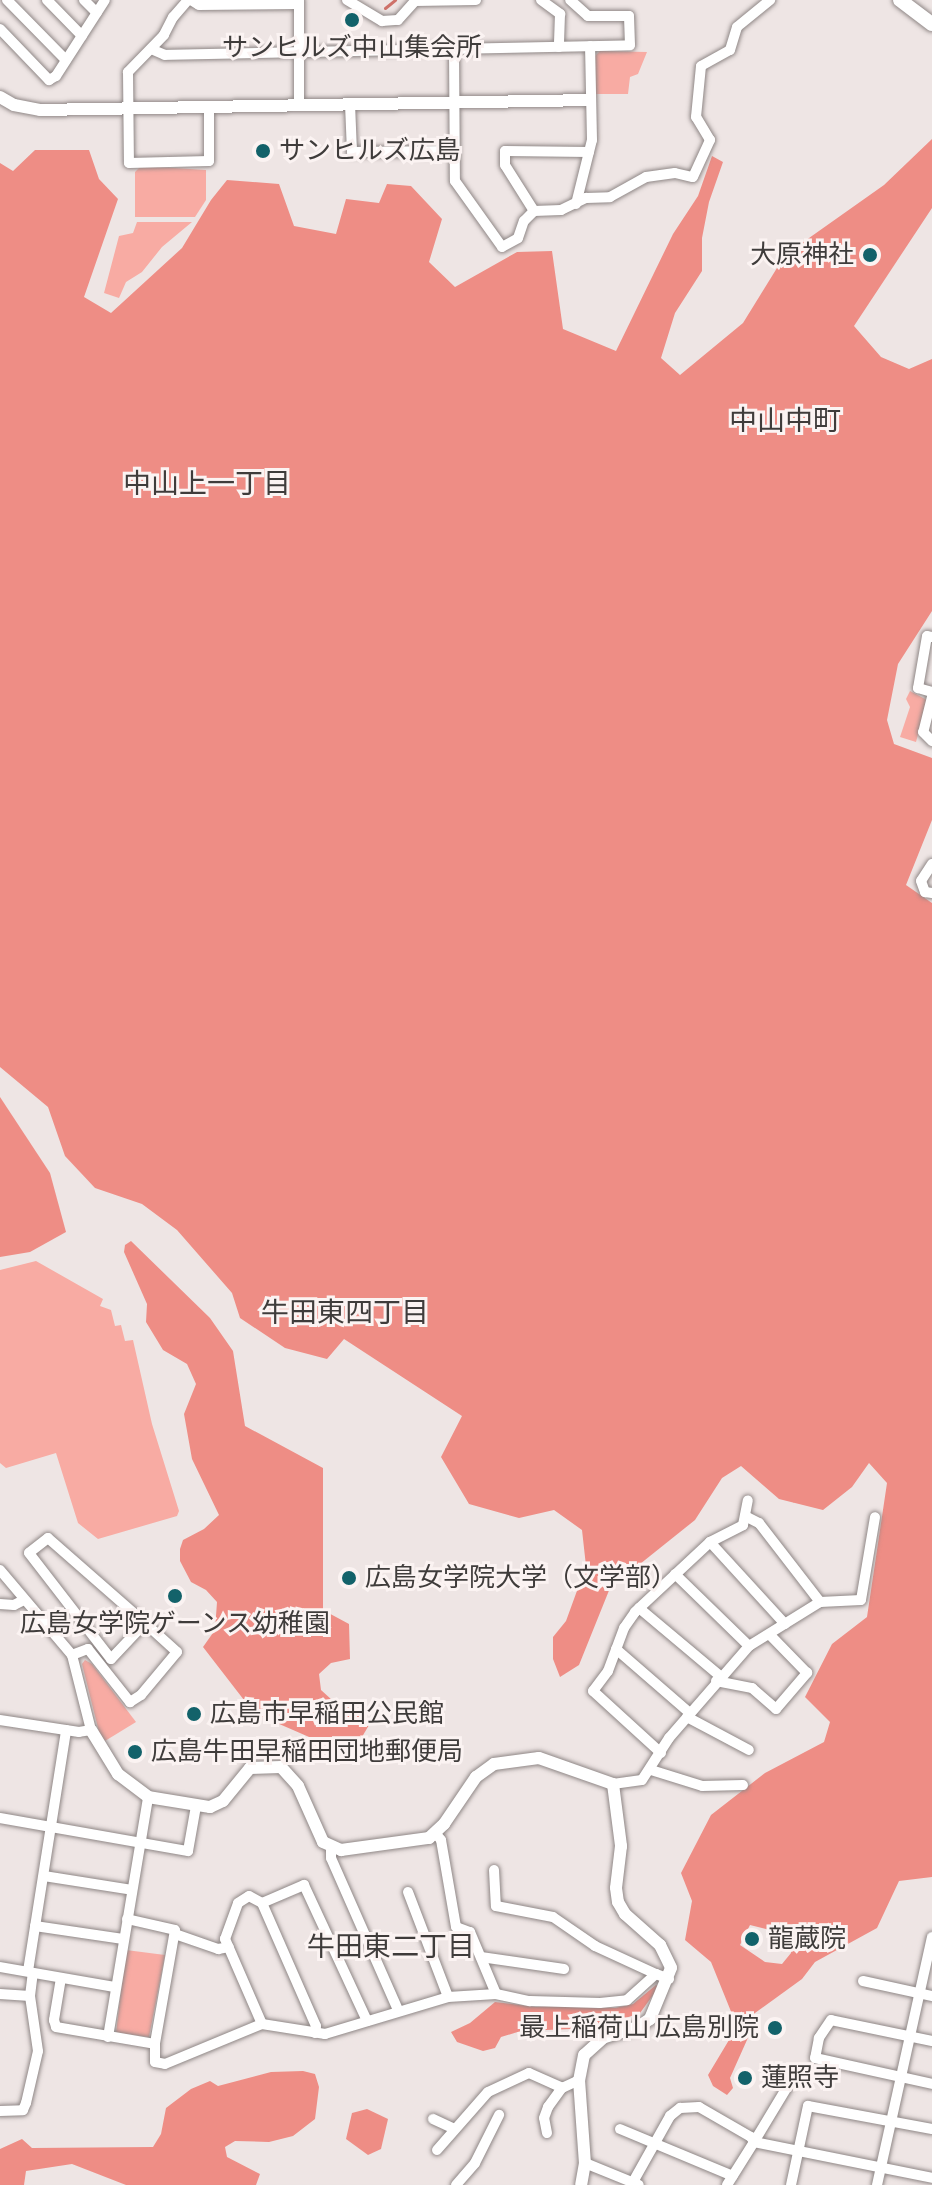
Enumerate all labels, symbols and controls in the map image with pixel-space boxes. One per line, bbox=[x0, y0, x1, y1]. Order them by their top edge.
marker: サンヒルズ中山集会所 bbox=[343, 11, 361, 29]
place label: サンヒルズ中山集会所 bbox=[222, 32, 482, 64]
place label: サンヒルズ広島 bbox=[279, 135, 461, 167]
marker: サンヒルズ広島 bbox=[254, 142, 272, 160]
place label: 大原神社 bbox=[750, 239, 854, 271]
marker: 大原神社 bbox=[861, 246, 879, 264]
district label: 中山中町 bbox=[729, 404, 841, 438]
district label: 中山上一丁目 bbox=[123, 467, 291, 501]
district label: 牛田東四丁目 bbox=[261, 1296, 429, 1330]
place label: 広島女学院大学（文学部） bbox=[365, 1562, 677, 1594]
marker: 広島女学院大学（文学部） bbox=[340, 1569, 358, 1587]
marker: 広島女学院ゲーンス幼稚園 bbox=[166, 1587, 184, 1605]
place label: 広島女学院ゲーンス幼稚園 bbox=[19, 1608, 331, 1640]
place label: 広島市早稲田公民館 bbox=[210, 1698, 444, 1730]
marker: 広島市早稲田公民館 bbox=[185, 1705, 203, 1723]
place label: 広島牛田早稲田団地郵便局 bbox=[151, 1736, 463, 1768]
marker: 広島牛田早稲田団地郵便局 bbox=[126, 1743, 144, 1761]
place label: 龍蔵院 bbox=[768, 1923, 846, 1955]
district label: 牛田東二丁目 bbox=[307, 1930, 475, 1964]
marker: 龍蔵院 bbox=[743, 1930, 761, 1948]
place label: 最上稲荷山 広島別院 bbox=[519, 2012, 759, 2044]
marker: 最上稲荷山 広島別院 bbox=[766, 2019, 784, 2037]
place label: 蓮照寺 bbox=[761, 2062, 839, 2094]
marker: 蓮照寺 bbox=[736, 2069, 754, 2087]

